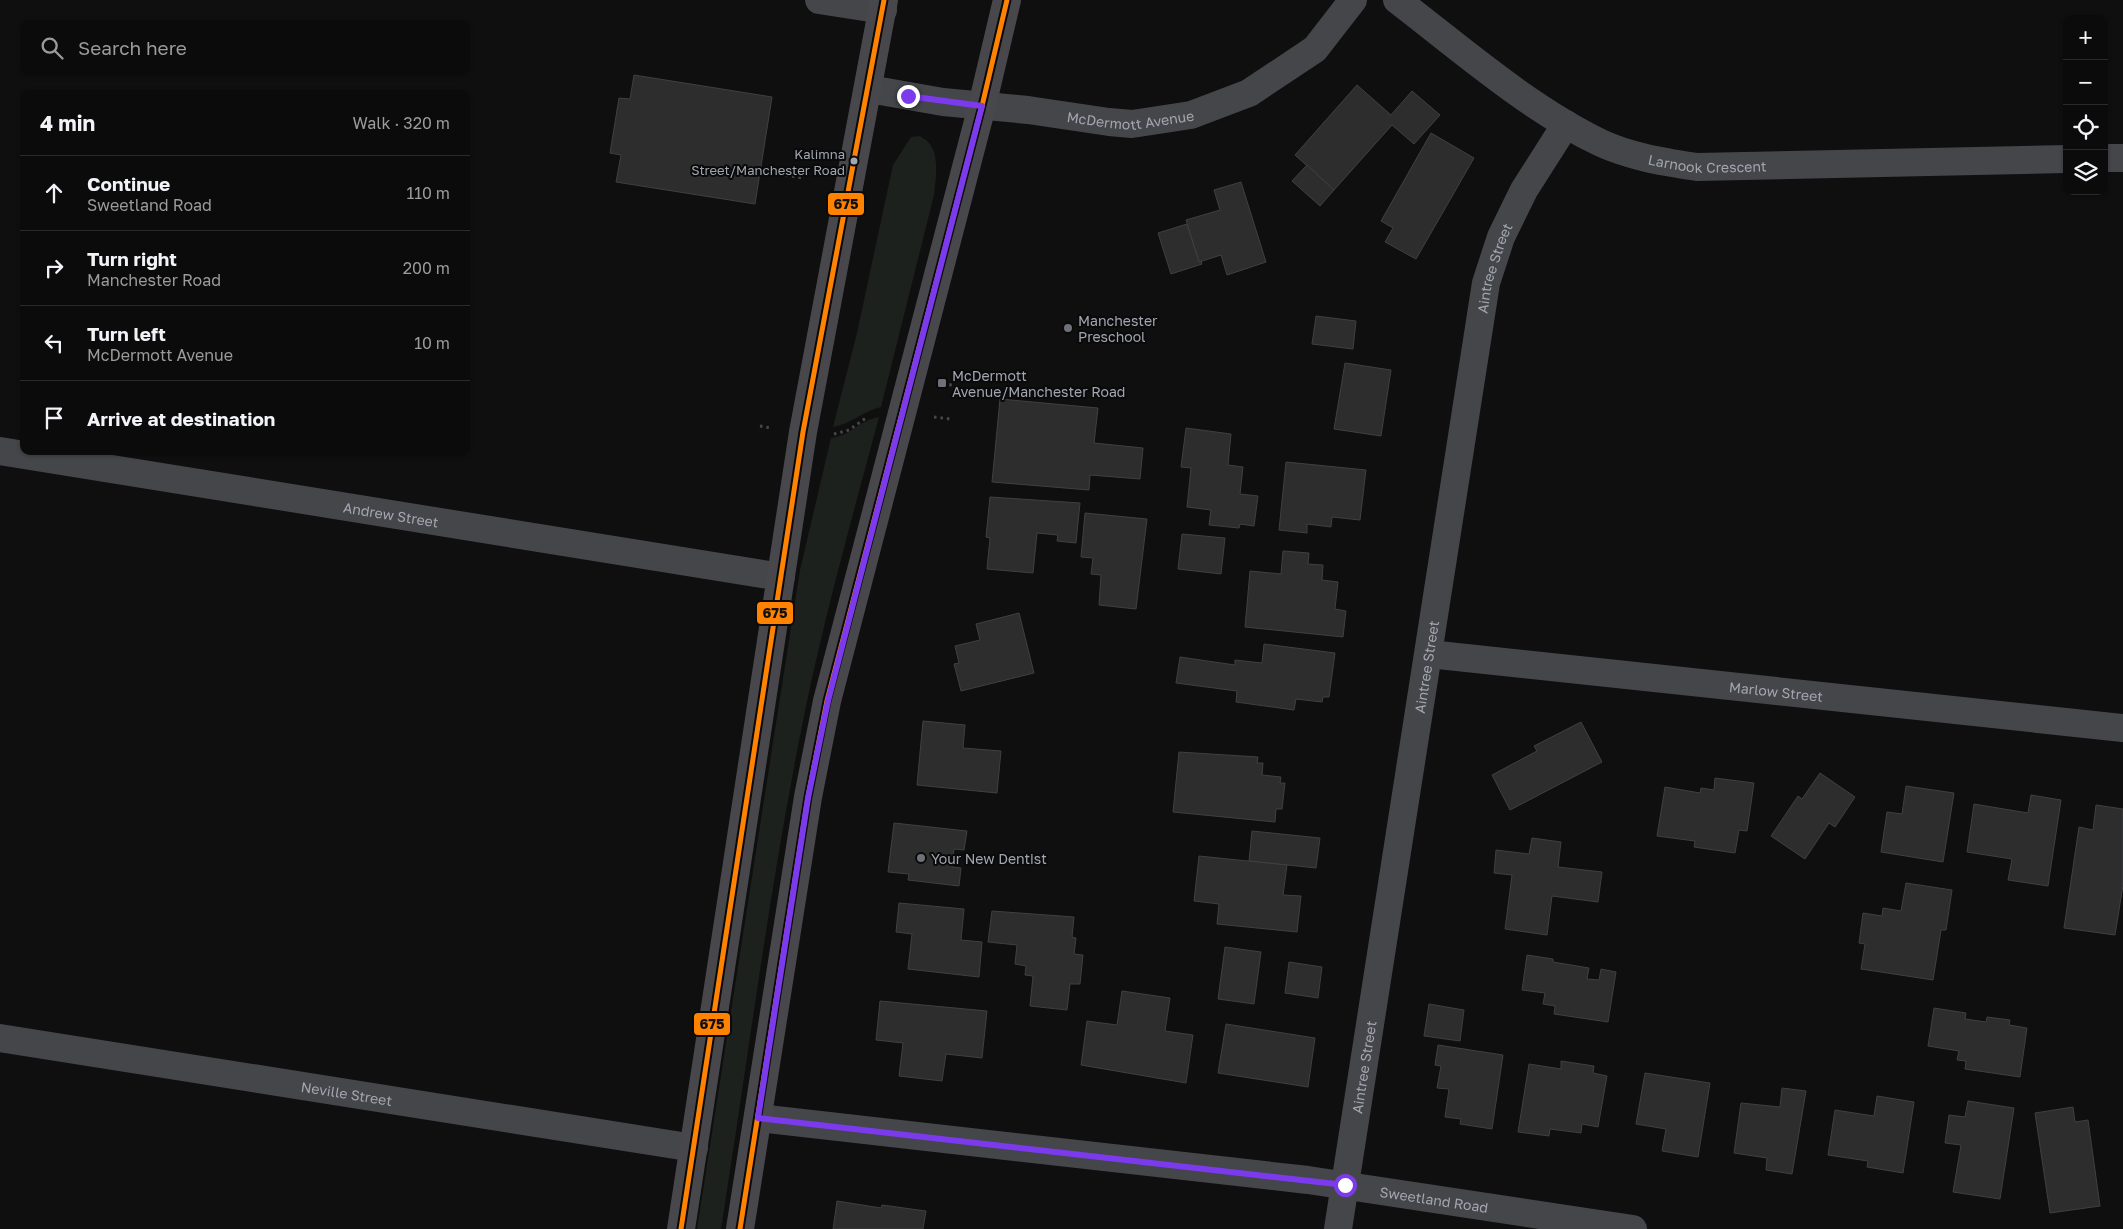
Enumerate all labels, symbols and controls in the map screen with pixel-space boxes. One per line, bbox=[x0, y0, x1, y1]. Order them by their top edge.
map controls bbox=[2063, 15, 2108, 195]
button: + bbox=[2063, 15, 2108, 60]
search box bbox=[20, 20, 470, 75]
icon: search bbox=[38, 34, 66, 62]
text: Search here bbox=[78, 36, 187, 59]
button: − bbox=[2063, 60, 2108, 105]
route end bbox=[897, 85, 920, 108]
button: locate bbox=[2063, 105, 2108, 150]
street label: McDermott Avenue bbox=[1066, 106, 1195, 133]
text: 4 min bbox=[40, 110, 95, 136]
text: Walk · 320 m bbox=[353, 113, 450, 133]
place label: Kalimna Street/Manchester Road bbox=[691, 146, 845, 178]
street label: Larnook Crescent bbox=[1647, 150, 1767, 176]
button: layers bbox=[2063, 150, 2108, 195]
marker: Kalimna Street/Manchester Road bbox=[849, 156, 859, 166]
text: Continue bbox=[87, 172, 170, 195]
icon: ahead bbox=[40, 179, 68, 207]
text: 110 m bbox=[406, 183, 450, 203]
line badge: 675 bbox=[827, 192, 865, 216]
text: Sweetland Road bbox=[87, 195, 212, 215]
text: 675 bbox=[833, 195, 859, 212]
street label: Aintree Street bbox=[1473, 220, 1515, 314]
text: Turn right bbox=[87, 247, 177, 270]
icon: right bbox=[40, 254, 68, 282]
text: 200 m bbox=[403, 258, 450, 278]
text: Manchester Road bbox=[87, 270, 221, 290]
place label: Manchester Preschool bbox=[1078, 312, 1158, 345]
text: Turn left bbox=[87, 322, 166, 345]
marker: Manchester Preschool bbox=[1062, 322, 1074, 334]
icon: left bbox=[40, 329, 68, 357]
text: 10 m bbox=[414, 333, 450, 353]
text: McDermott Avenue bbox=[87, 345, 233, 365]
place label: McDermott Avenue/Manchester Road bbox=[952, 367, 1125, 400]
marker: McDermott Avenue/Manchester Road bbox=[936, 377, 948, 389]
icon: arrive bbox=[40, 404, 68, 432]
text: Arrive at destination bbox=[87, 407, 275, 430]
street label: Andrew Street bbox=[342, 498, 440, 530]
line badge: 675 bbox=[756, 601, 794, 625]
text: 675 bbox=[762, 604, 788, 621]
street label: Aintree Street bbox=[1410, 619, 1442, 714]
street label: Marlow Street bbox=[1728, 678, 1824, 704]
place label: Your New Dentist bbox=[931, 850, 1047, 867]
marker: Your New Dentist bbox=[915, 852, 927, 864]
line badge: 675 bbox=[693, 1012, 731, 1036]
text: 675 bbox=[699, 1015, 725, 1032]
street label: Aintree Street bbox=[1348, 1019, 1379, 1115]
street label: Neville Street bbox=[300, 1077, 393, 1109]
route start bbox=[1334, 1174, 1357, 1197]
street label: Sweetland Road bbox=[1379, 1182, 1489, 1216]

